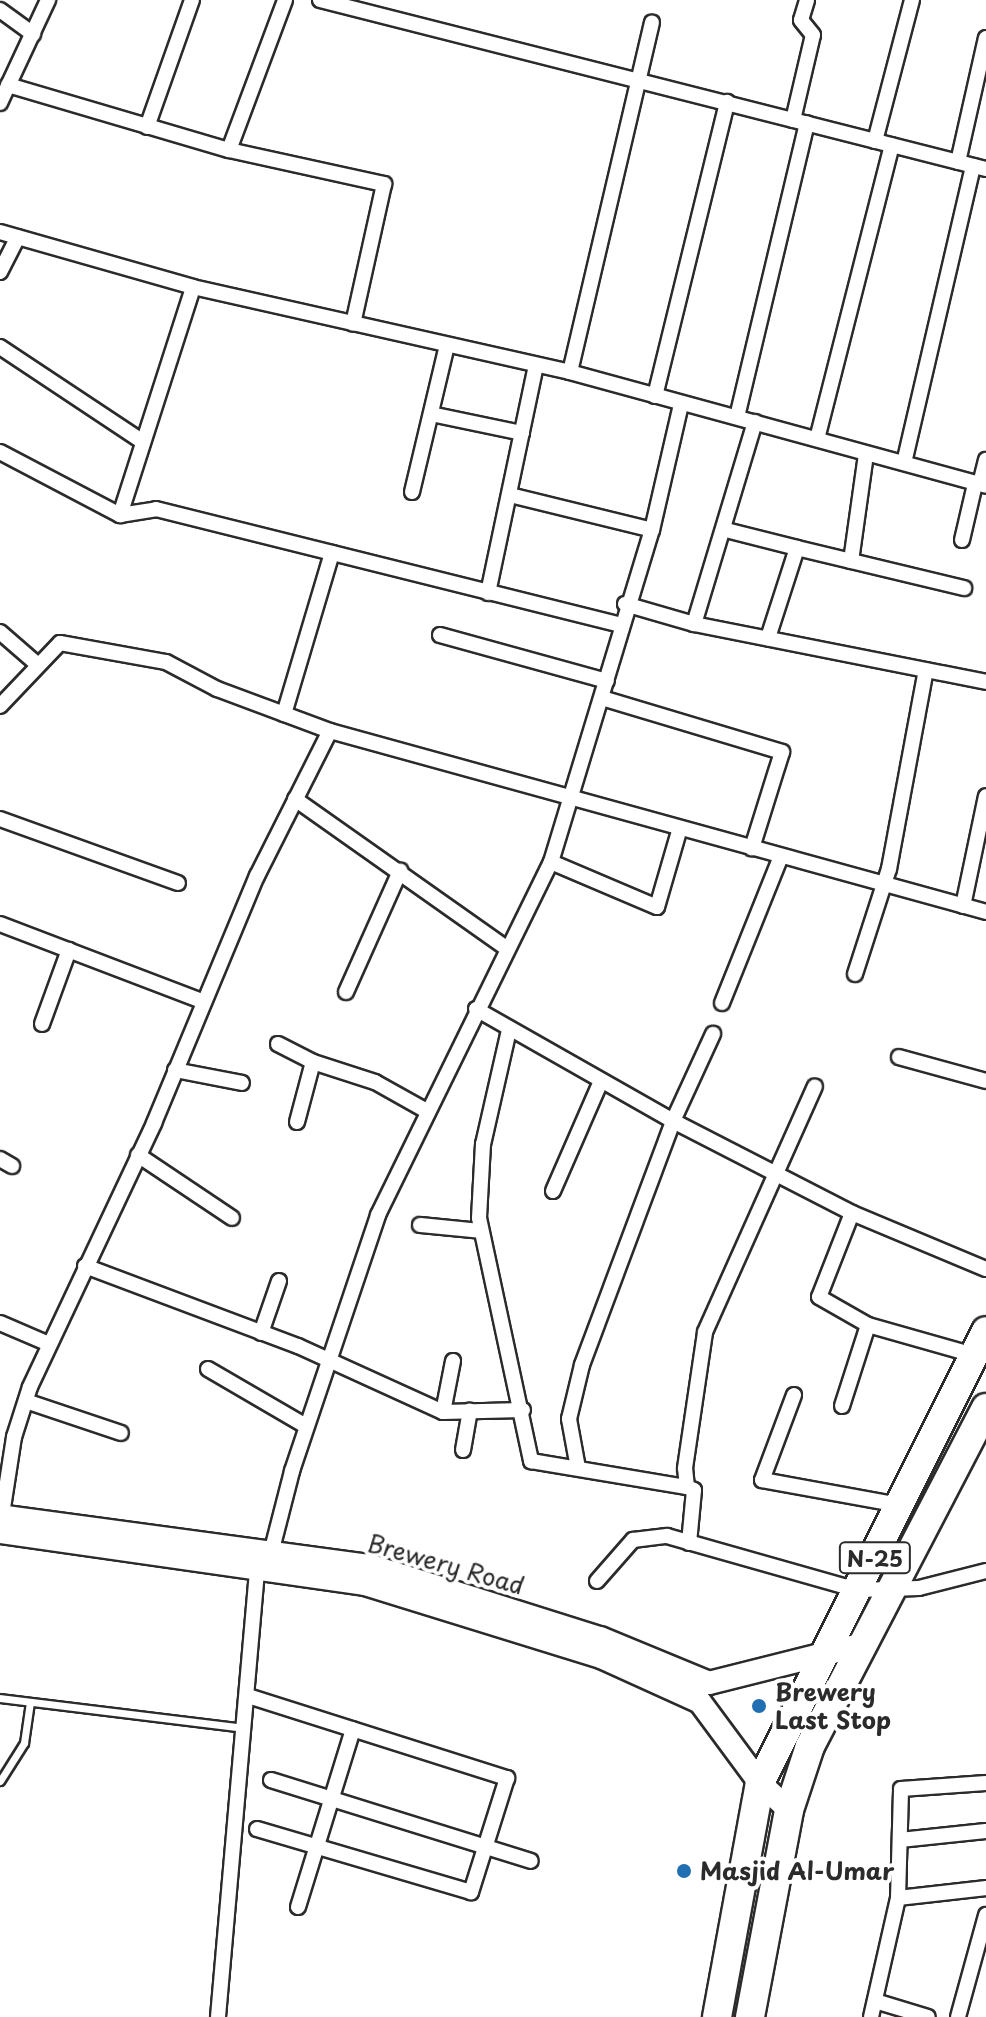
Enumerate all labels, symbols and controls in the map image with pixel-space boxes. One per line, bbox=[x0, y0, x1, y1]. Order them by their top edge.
street label: Brewery Road bbox=[364, 1528, 528, 1600]
road number: N-25 bbox=[837, 1540, 913, 1576]
place label: Brewery Last Stop bbox=[775, 1678, 890, 1734]
marker: Brewery Last Stop bbox=[750, 1697, 768, 1715]
place label: Masjid Al-Umar bbox=[700, 1857, 895, 1885]
marker: Masjid Al-Umar bbox=[675, 1862, 693, 1880]

